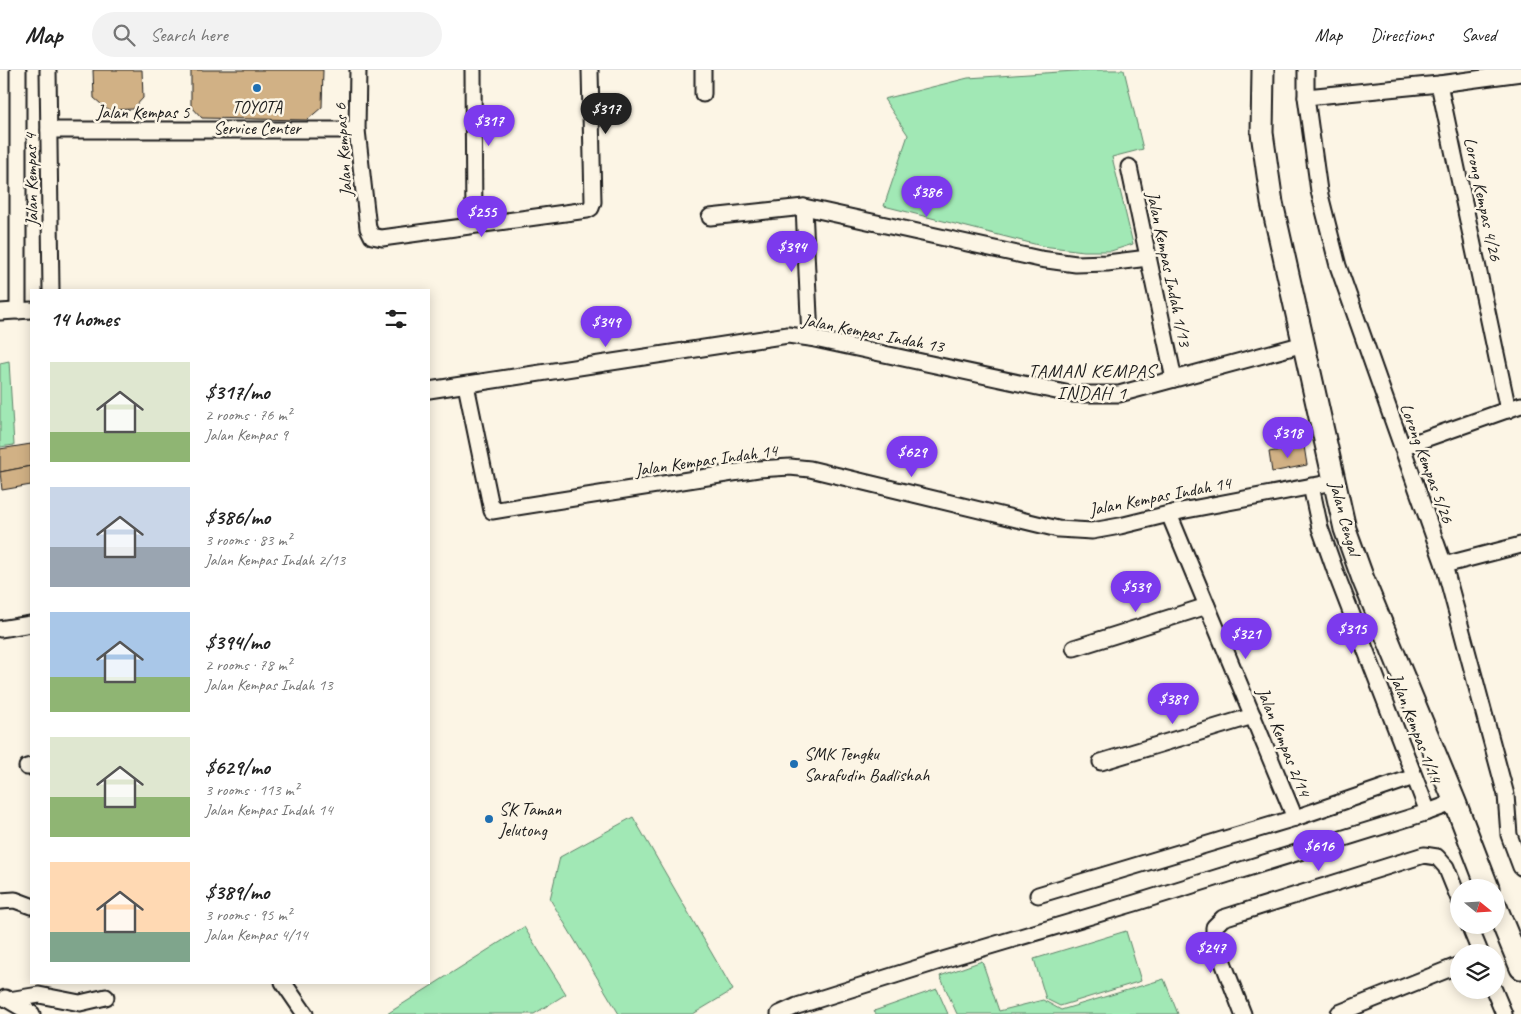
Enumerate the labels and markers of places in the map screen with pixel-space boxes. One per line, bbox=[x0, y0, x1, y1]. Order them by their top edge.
marker: TOYOTA Service Center bbox=[251, 82, 263, 94]
pin: $317 bbox=[576, 92, 636, 135]
place label: TOYOTA Service Center bbox=[213, 96, 302, 139]
pin: $317 bbox=[459, 104, 519, 147]
pin: $386 bbox=[897, 176, 957, 218]
pin: $255 bbox=[452, 196, 512, 238]
pin: $394 bbox=[762, 230, 822, 273]
pin: $349 bbox=[576, 306, 636, 348]
pin: $318 bbox=[1258, 416, 1318, 459]
pin: $629 bbox=[882, 436, 942, 478]
pin: $539 bbox=[1106, 570, 1166, 613]
pin: $315 bbox=[1322, 612, 1382, 655]
pin: $321 bbox=[1216, 618, 1276, 660]
pin: $389 bbox=[1143, 682, 1203, 725]
place label: SMK Tengku Sarafudin Badlishah bbox=[804, 743, 930, 786]
marker: SMK Tengku Sarafudin Badlishah bbox=[788, 758, 800, 770]
place label: SK Taman Jelutong bbox=[498, 798, 562, 841]
marker: SK Taman Jelutong bbox=[483, 813, 495, 825]
pin: $616 bbox=[1289, 830, 1349, 872]
pin: $247 bbox=[1181, 932, 1241, 974]

